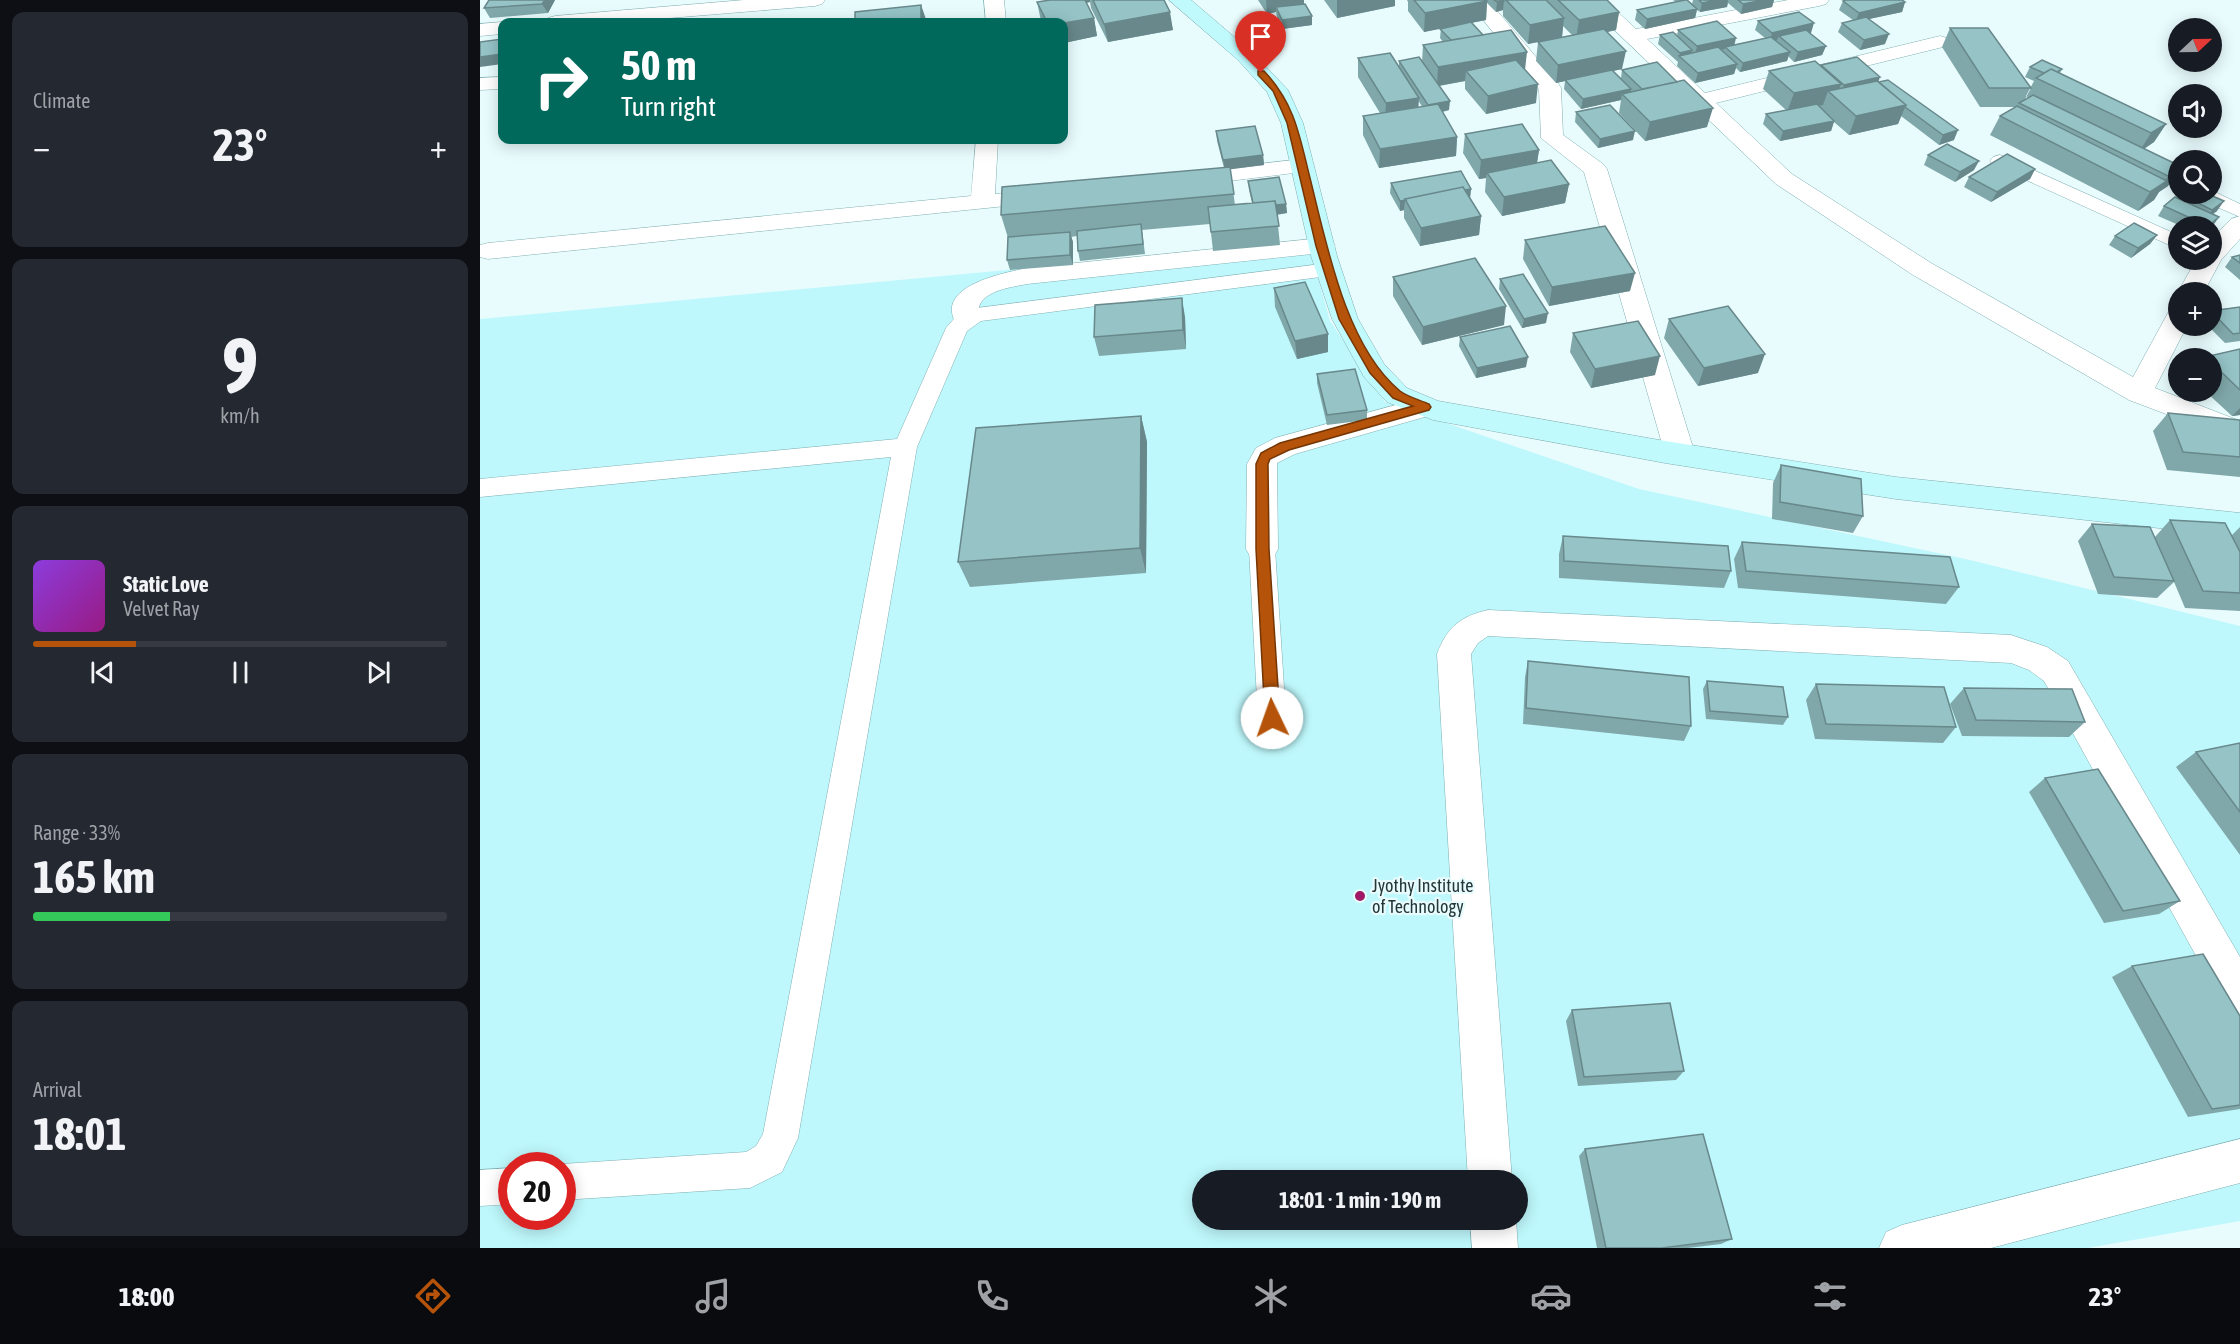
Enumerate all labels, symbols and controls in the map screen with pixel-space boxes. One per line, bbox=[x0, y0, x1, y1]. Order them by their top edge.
pin bbox=[1235, 11, 1286, 73]
north arrow bbox=[2168, 18, 2222, 72]
map controls bbox=[2168, 18, 2222, 402]
icon: arrive bbox=[1244, 20, 1277, 53]
text: 50 m bbox=[621, 41, 696, 89]
icon: right bbox=[522, 42, 600, 120]
button: sound bbox=[2168, 84, 2222, 138]
text: Climate bbox=[33, 89, 90, 112]
text: Turn right bbox=[621, 91, 716, 122]
text: 23° bbox=[213, 119, 267, 171]
text: − bbox=[33, 127, 50, 165]
text: + bbox=[430, 127, 447, 165]
button: search bbox=[2168, 150, 2222, 204]
button: layers bbox=[2168, 216, 2222, 270]
button: + bbox=[2168, 282, 2222, 336]
text: 9 bbox=[222, 320, 258, 410]
button: − bbox=[2168, 348, 2222, 402]
text: km/h bbox=[220, 404, 260, 427]
text: Static Love bbox=[123, 571, 209, 597]
text: Velvet Ray bbox=[123, 597, 200, 620]
icon: previous bbox=[86, 656, 119, 689]
icon: pause bbox=[224, 656, 257, 689]
icon: next bbox=[362, 656, 395, 689]
position arrow bbox=[1240, 686, 1304, 750]
text: Range · 33% bbox=[33, 821, 120, 844]
text: 165 km bbox=[33, 851, 155, 903]
place label: Jyothy Institute of Technology bbox=[1372, 875, 1473, 917]
marker: Jyothy Institute of Technology bbox=[1353, 889, 1367, 903]
text: Arrival bbox=[33, 1078, 82, 1101]
text: 18:01 bbox=[33, 1108, 127, 1160]
speed limit sign: 20 bbox=[498, 1152, 576, 1230]
text: 18:01 · 1 min · 190 m bbox=[1279, 1187, 1441, 1213]
icon: directions bbox=[412, 1275, 454, 1317]
icon: music bbox=[692, 1275, 734, 1317]
icon: phone bbox=[971, 1275, 1013, 1317]
icon: climate bbox=[1250, 1275, 1292, 1317]
icon: car bbox=[1530, 1275, 1572, 1317]
icon: filters bbox=[1809, 1275, 1851, 1317]
text: 18:00 bbox=[119, 1281, 175, 1312]
text: 23° bbox=[2088, 1281, 2121, 1312]

